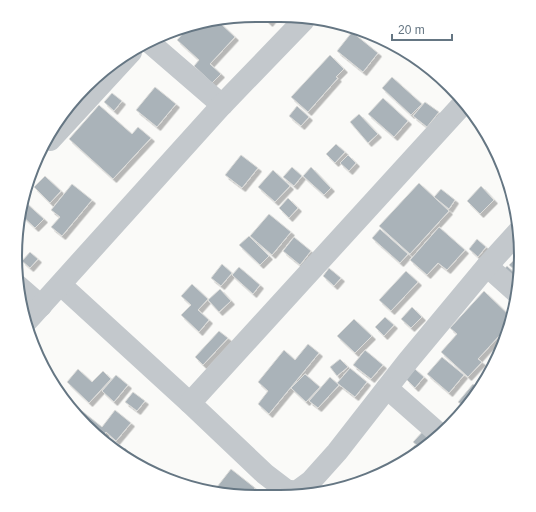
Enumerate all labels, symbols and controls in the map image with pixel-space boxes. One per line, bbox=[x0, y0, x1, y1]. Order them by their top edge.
scale bar bbox=[392, 16, 452, 42]
text: 20 m bbox=[398, 23, 425, 37]

